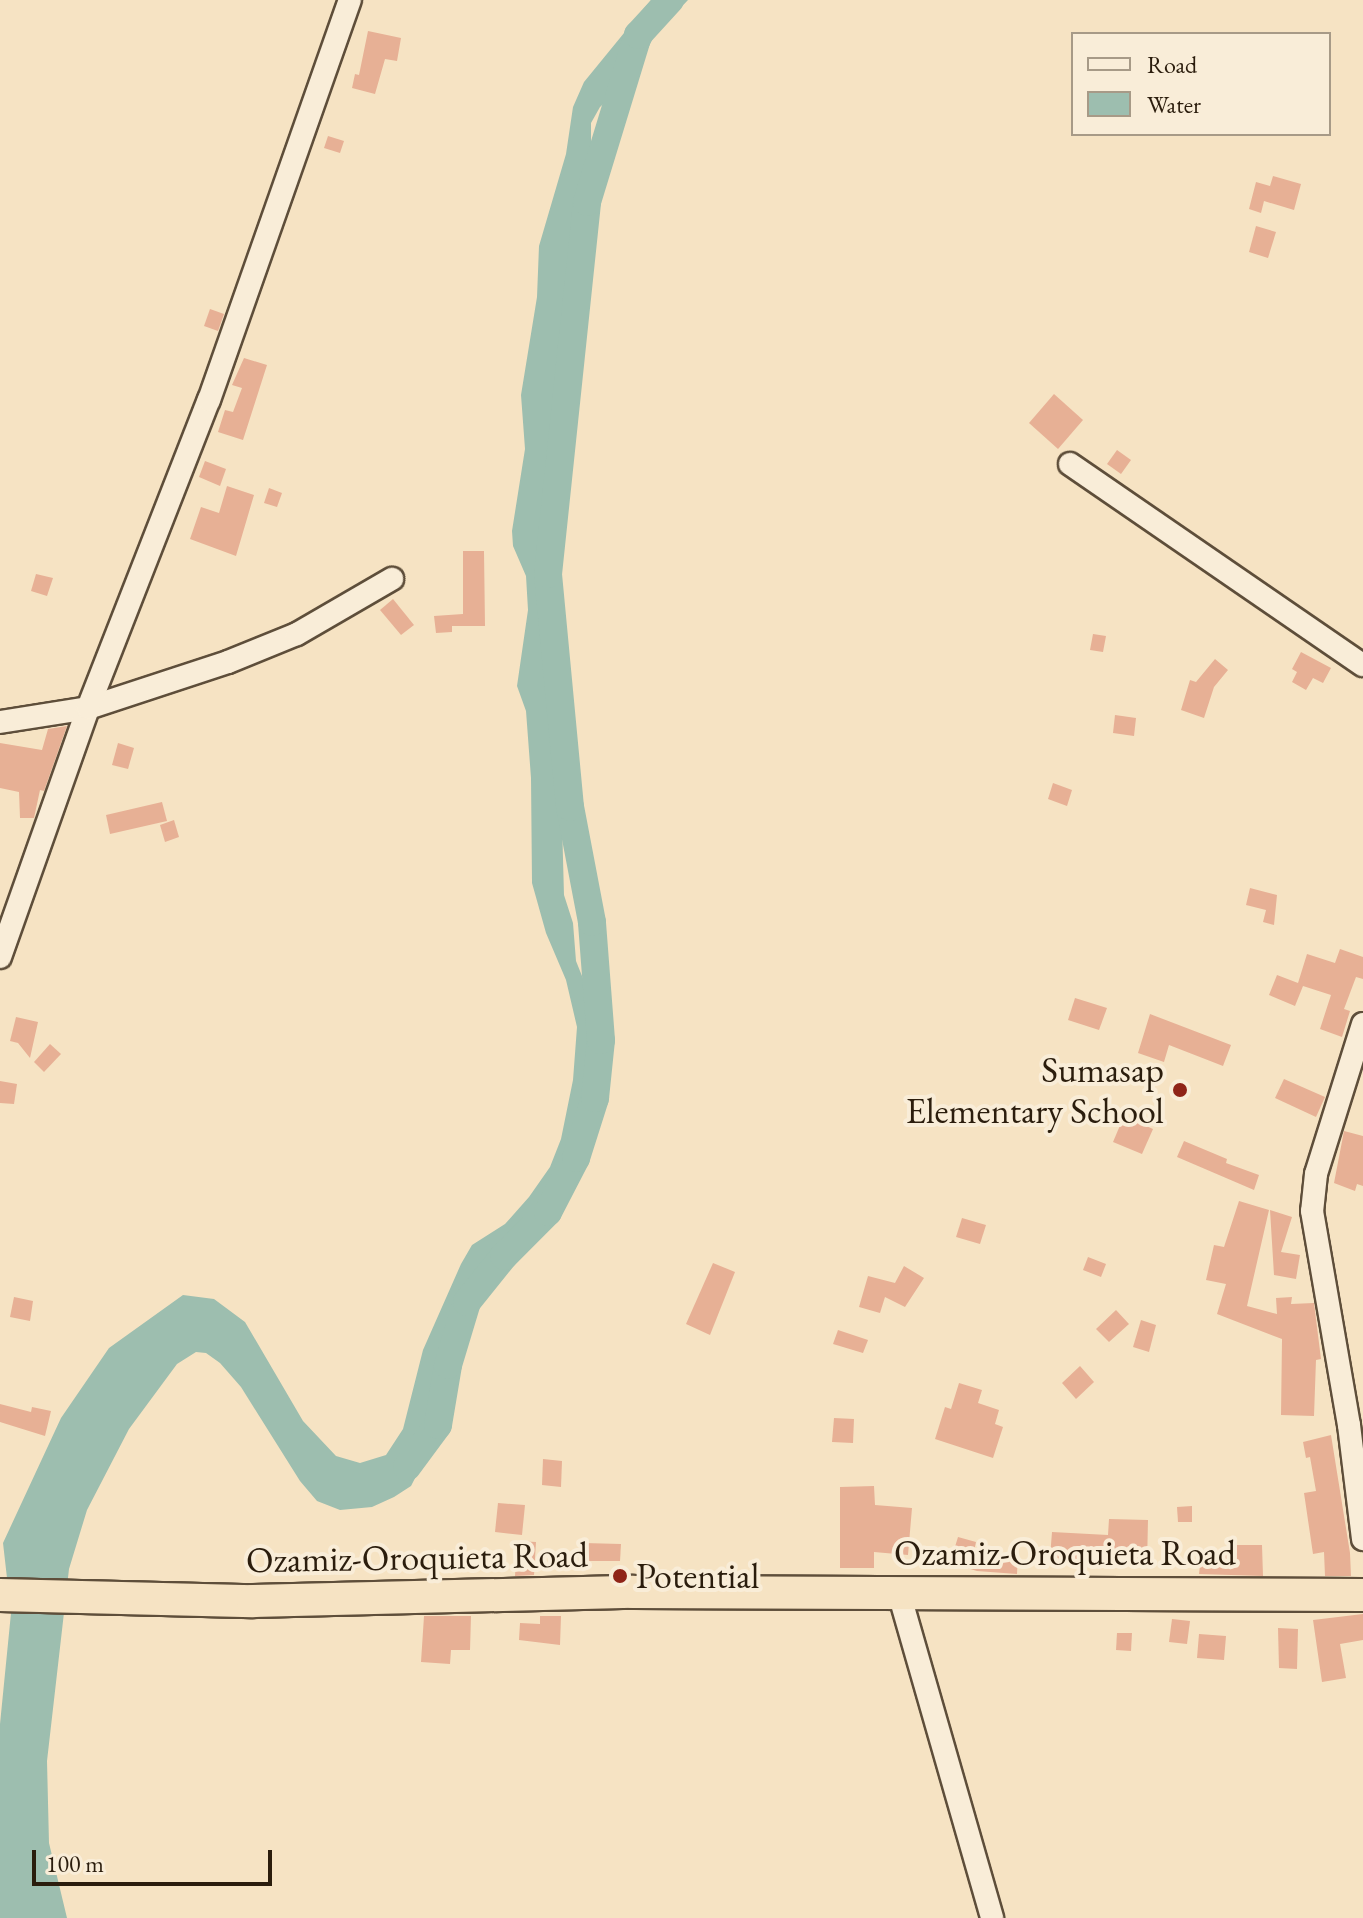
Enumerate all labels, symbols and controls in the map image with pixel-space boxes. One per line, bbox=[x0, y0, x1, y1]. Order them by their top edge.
legend bbox=[1071, 32, 1331, 136]
text: Road bbox=[1147, 49, 1197, 80]
text: Water bbox=[1147, 89, 1201, 120]
place label: Sumasap Elementary School bbox=[906, 1047, 1164, 1132]
marker: Sumasap Elementary School bbox=[1171, 1081, 1189, 1099]
street label: Ozamiz-Oroquieta Road bbox=[894, 1531, 1236, 1575]
street label: Ozamiz-Oroquieta Road bbox=[246, 1532, 588, 1582]
place label: Potential bbox=[636, 1554, 759, 1598]
marker: Potential bbox=[611, 1567, 629, 1585]
scale bar bbox=[36, 1834, 276, 1884]
text: 100 m bbox=[46, 1848, 104, 1879]

